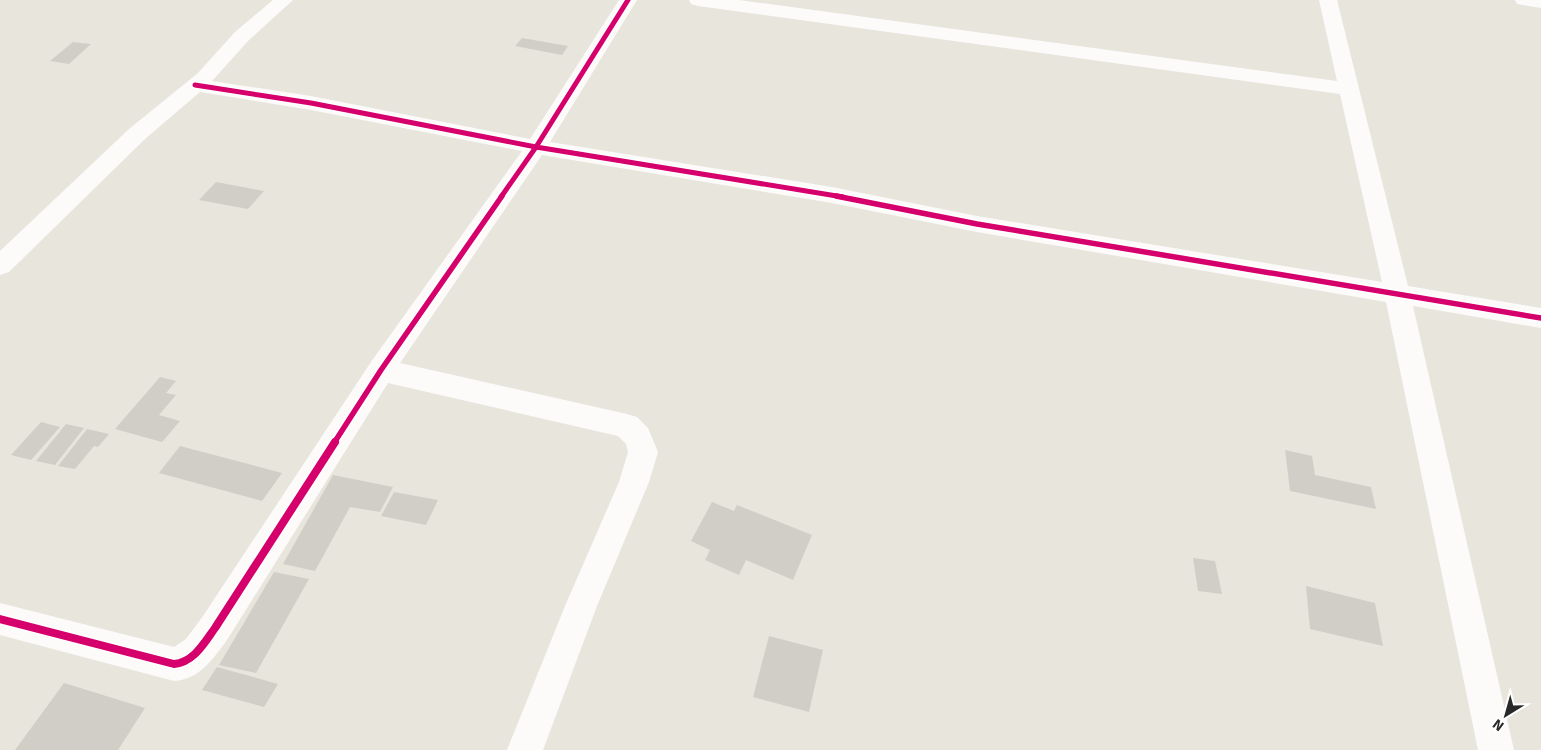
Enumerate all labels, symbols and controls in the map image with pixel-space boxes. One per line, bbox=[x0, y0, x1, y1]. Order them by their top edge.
north arrow bbox=[1481, 690, 1531, 740]
text: N bbox=[1489, 715, 1507, 735]

